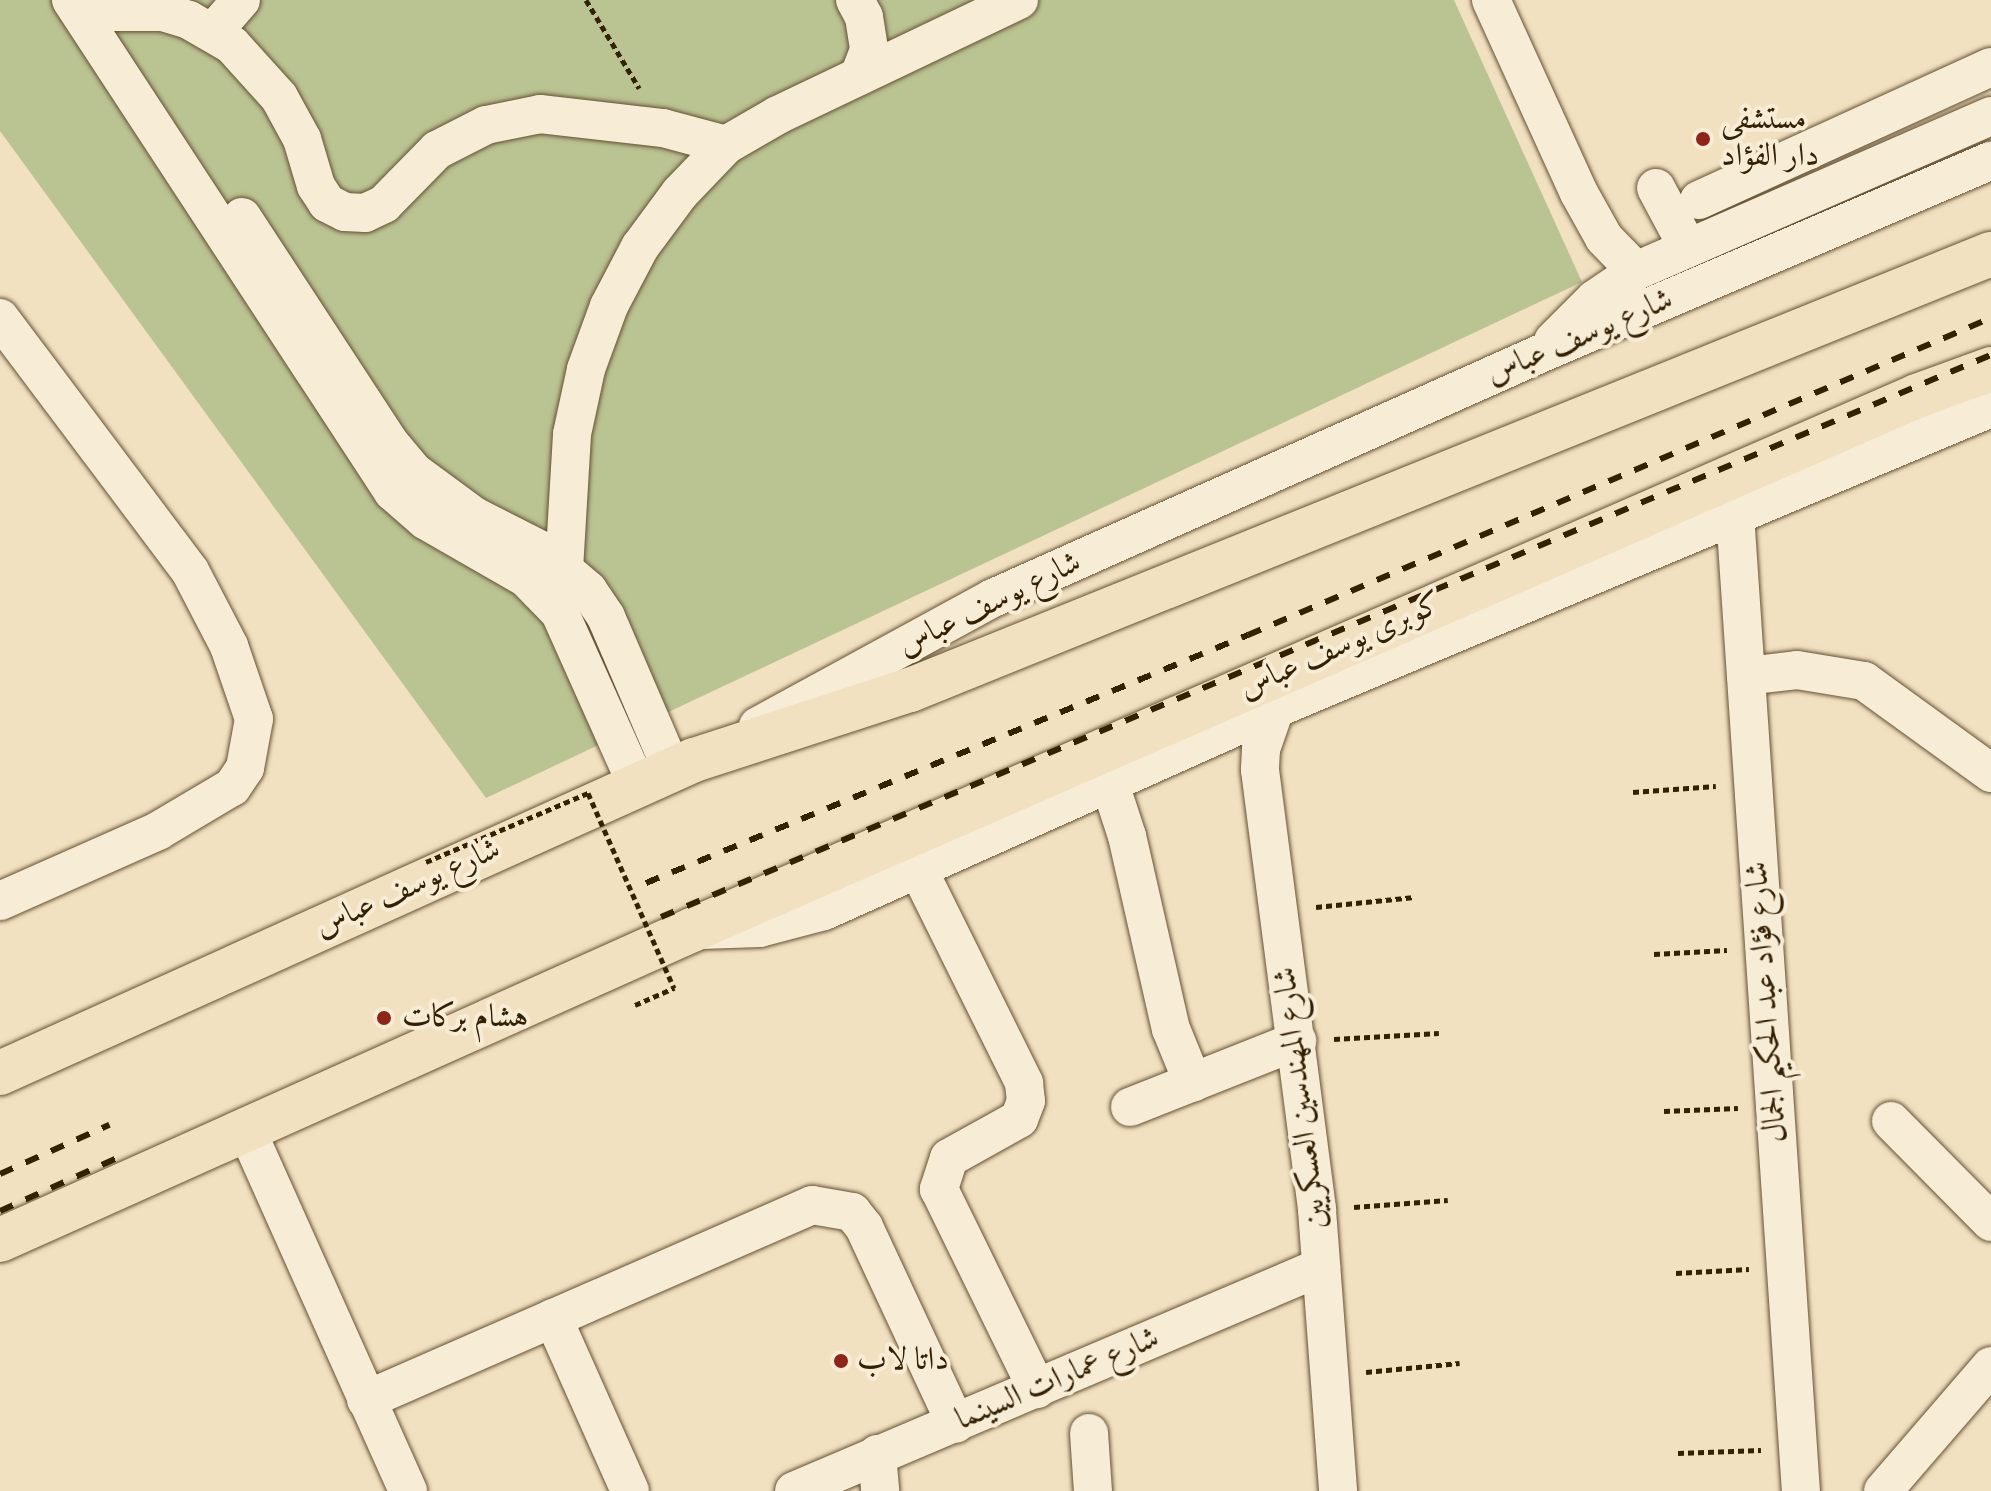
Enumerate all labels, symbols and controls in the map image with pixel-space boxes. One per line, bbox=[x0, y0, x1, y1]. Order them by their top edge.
place label: مستشفى دار الفؤاد bbox=[1721, 102, 1819, 177]
marker: مستشفى دار الفؤاد bbox=[1692, 128, 1714, 150]
street label: شارع يوسف عباس bbox=[1481, 281, 1679, 395]
street label: شارع يوسف عباس bbox=[892, 544, 1088, 666]
street label: كوبرى يوسف عباس bbox=[1234, 585, 1448, 709]
street label: شارع يوسف عباس bbox=[309, 831, 507, 947]
street label: شارع فؤاد عبد الحكيم الجمال bbox=[1739, 860, 1797, 1144]
street label: شارع المهندسين العسكريين bbox=[1267, 965, 1337, 1231]
place label: هشام بركات bbox=[402, 999, 528, 1037]
marker: هشام بركات bbox=[373, 1007, 395, 1029]
street label: شارع عمارات السينما bbox=[951, 1320, 1165, 1440]
place label: داتا لاب bbox=[857, 1342, 949, 1380]
marker: داتا لاب bbox=[832, 1352, 850, 1370]

